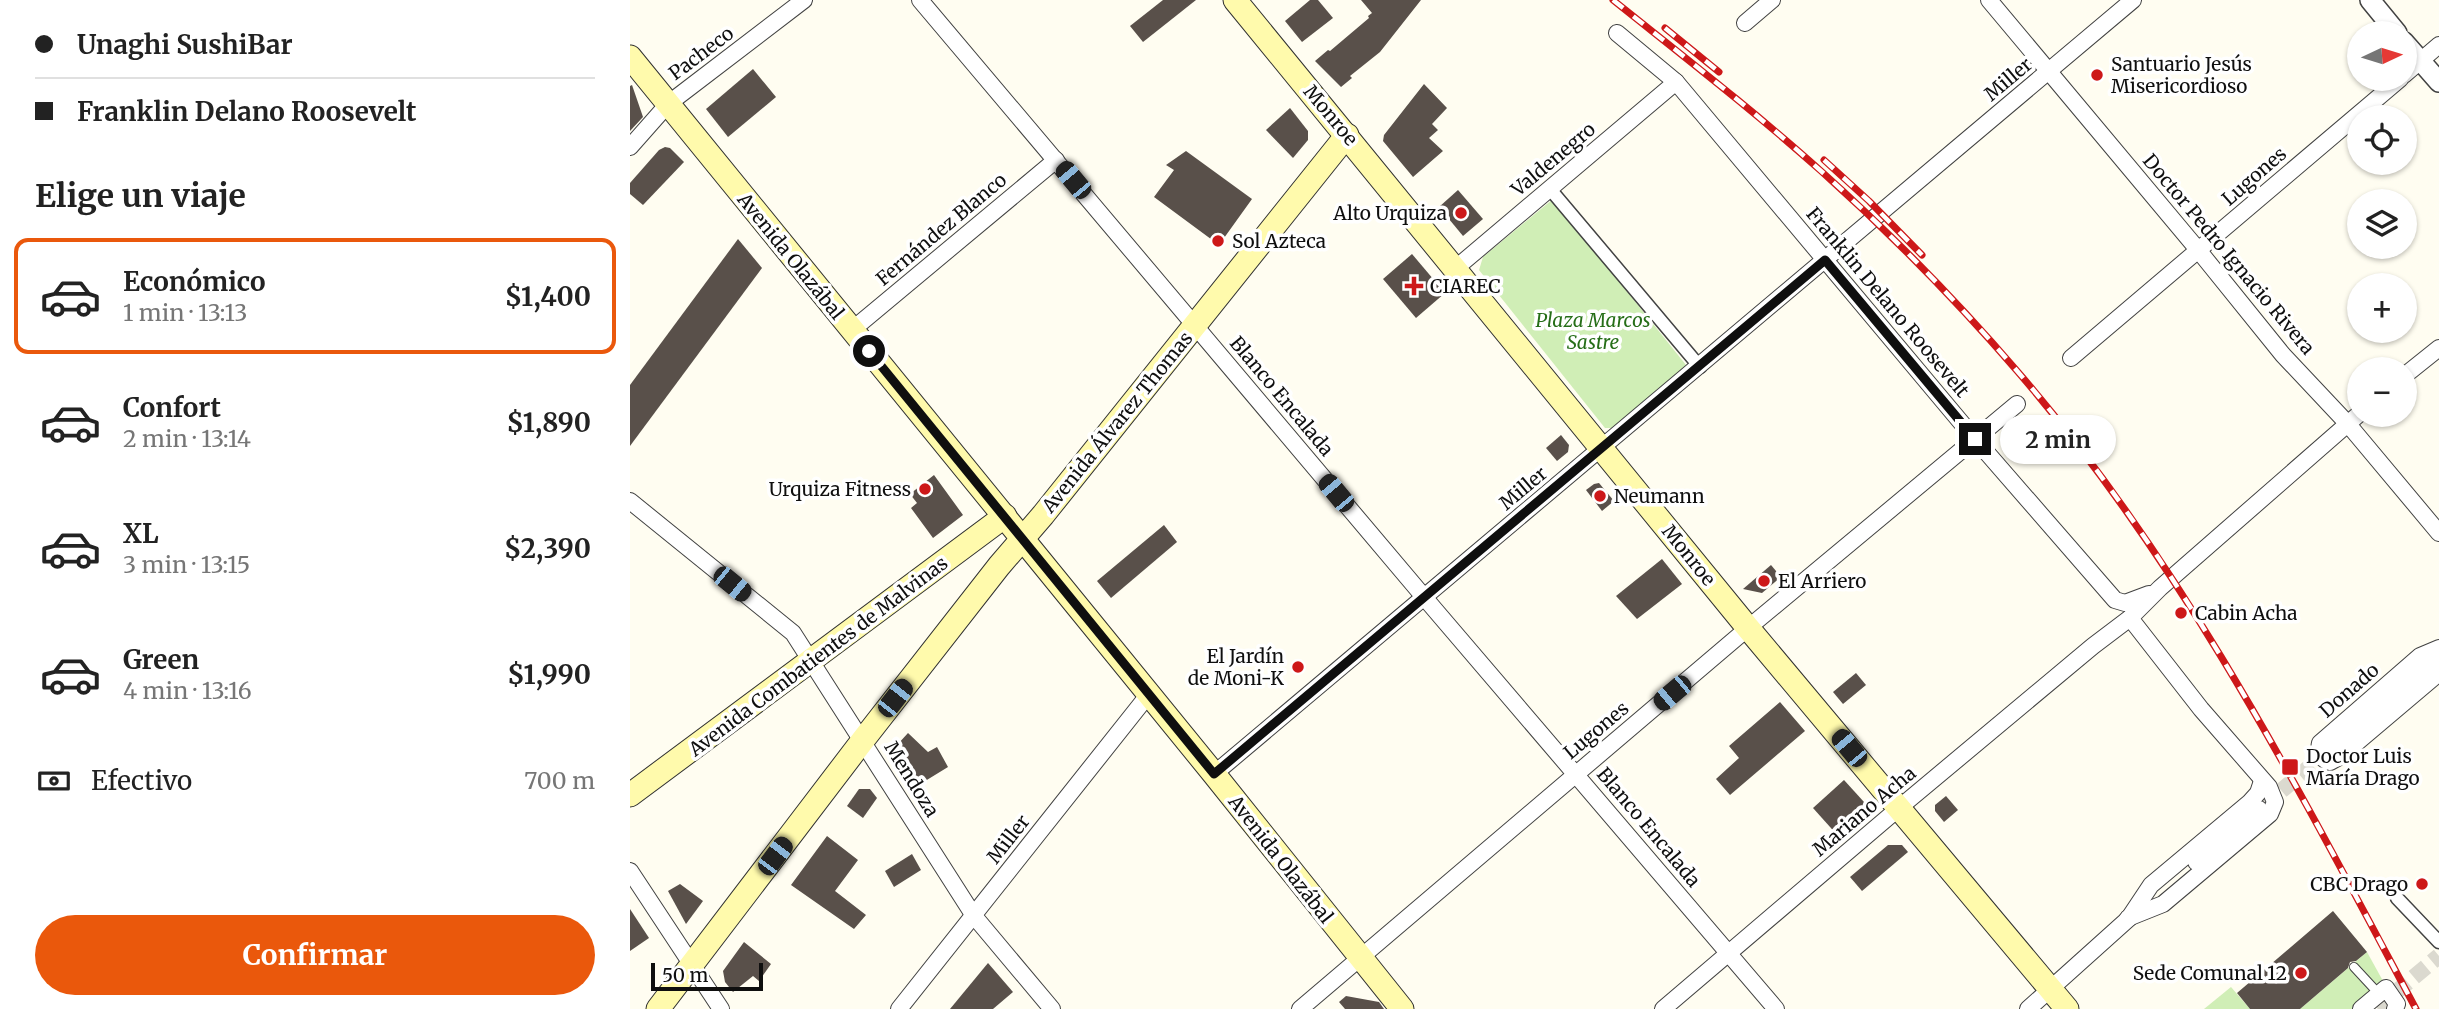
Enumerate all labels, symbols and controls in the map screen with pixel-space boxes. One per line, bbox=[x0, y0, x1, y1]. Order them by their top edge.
street label: Pacheco bbox=[664, 21, 738, 85]
north arrow bbox=[2347, 21, 2417, 91]
map controls bbox=[2347, 21, 2417, 427]
text: Unaghi SushiBar bbox=[77, 28, 293, 61]
street label: Miller bbox=[1979, 52, 2037, 106]
place label: Santuario Jesús Misericordioso bbox=[2111, 52, 2252, 98]
marker: Santuario Jesús Misericordioso bbox=[2089, 67, 2105, 83]
street label: Monroe bbox=[1299, 80, 1363, 150]
text: Franklin Delano Roosevelt bbox=[77, 95, 416, 128]
button: locate bbox=[2347, 105, 2417, 175]
street label: Valdenegro bbox=[1505, 117, 1600, 202]
street label: Lugones bbox=[2217, 142, 2291, 210]
street label: Doctor Pedro Ignacio Rivera bbox=[2138, 149, 2320, 359]
car bbox=[1052, 157, 1095, 203]
street label: Fernández Blanco bbox=[871, 167, 1011, 291]
text: Elige un viaje bbox=[35, 176, 246, 216]
street label: Avenida Olazábal bbox=[732, 187, 849, 324]
button: layers bbox=[2347, 189, 2417, 259]
place label: Alto Urquiza bbox=[1332, 201, 1447, 225]
street label: Franklin Delano Roosevelt bbox=[1801, 202, 1975, 402]
marker: Alto Urquiza bbox=[1453, 205, 1469, 221]
place label: Sol Azteca bbox=[1232, 229, 1326, 253]
marker: Sol Azteca bbox=[1210, 233, 1226, 249]
icon: car bbox=[39, 265, 102, 328]
text: Económico bbox=[123, 265, 266, 298]
button: + bbox=[2347, 273, 2417, 343]
place label: CIAREC bbox=[1430, 274, 1501, 298]
marker: CIAREC bbox=[1404, 276, 1424, 296]
text: $1,400 bbox=[505, 280, 591, 313]
text: 1 min · 13:13 bbox=[123, 298, 247, 327]
park label: Plaza Marcos Sastre bbox=[1536, 308, 1651, 354]
street label: Avenida Álvarez Thomas bbox=[1036, 327, 1197, 518]
street label: Blanco Encalada bbox=[1225, 331, 1339, 461]
route start bbox=[853, 335, 885, 367]
button: − bbox=[2347, 357, 2417, 427]
icon: car bbox=[39, 391, 102, 454]
text: Confort bbox=[123, 391, 221, 424]
text: $1,890 bbox=[506, 406, 591, 439]
callout: 2 min bbox=[2000, 414, 2115, 464]
route end bbox=[1959, 423, 1991, 455]
text: 2 min · 13:14 bbox=[123, 424, 251, 453]
text: 2 min bbox=[2025, 425, 2091, 454]
street label: Miller bbox=[1494, 461, 1552, 515]
car bbox=[1315, 470, 1358, 516]
place label: Urquiza Fitness bbox=[769, 477, 911, 501]
marker: Urquiza Fitness bbox=[917, 481, 933, 497]
place label: Neumann bbox=[1614, 484, 1705, 508]
marker: Neumann bbox=[1592, 488, 1608, 504]
icon: car bbox=[39, 517, 102, 580]
text: XL bbox=[123, 517, 159, 550]
street label: Monroe bbox=[1657, 520, 1721, 591]
text: $2,390 bbox=[504, 532, 591, 565]
text: 3 min · 13:15 bbox=[123, 550, 250, 579]
street label: Avenida Combatientes de Malvinas bbox=[683, 551, 952, 762]
car bbox=[710, 563, 755, 605]
place label: El Arriero bbox=[1778, 569, 1866, 593]
marker: El Arriero bbox=[1756, 573, 1772, 589]
place label: Cabin Acha bbox=[2195, 601, 2298, 625]
marker: Cabin Acha bbox=[2173, 605, 2189, 621]
icon: car bbox=[39, 643, 102, 706]
text: Green bbox=[123, 643, 199, 676]
place label: El Jardín de Moni-K bbox=[1188, 644, 1284, 690]
text: $1,990 bbox=[507, 658, 591, 691]
street label: Donado bbox=[2314, 658, 2384, 722]
marker: El Jardín de Moni-K bbox=[1290, 659, 1306, 675]
car bbox=[1650, 671, 1695, 715]
car bbox=[874, 675, 917, 721]
text: 4 min · 13:16 bbox=[123, 676, 252, 705]
street label: Lugones bbox=[1559, 696, 1633, 764]
car bbox=[1828, 725, 1871, 771]
street label: Mendoza bbox=[879, 737, 945, 821]
place label: Doctor Luis María Drago bbox=[2306, 744, 2420, 790]
marker: Doctor Luis María Drago bbox=[2280, 757, 2300, 777]
street label: Mariano Acha bbox=[1807, 761, 1921, 861]
icon: cash bbox=[35, 762, 73, 800]
street label: Blanco Encalada bbox=[1592, 762, 1706, 892]
text: Efectivo bbox=[91, 764, 192, 797]
text: 700 m bbox=[524, 766, 595, 795]
street label: Avenida Olazábal bbox=[1223, 789, 1339, 928]
street label: Miller bbox=[982, 810, 1035, 868]
car bbox=[754, 833, 797, 879]
place label: CBC Drago bbox=[2310, 872, 2408, 896]
marker: CBC Drago bbox=[2414, 876, 2430, 892]
button: Confirmar bbox=[35, 915, 595, 995]
scale bar bbox=[651, 960, 763, 992]
place label: Sede Comunal 12 bbox=[2133, 961, 2287, 985]
text: 50 m bbox=[662, 963, 708, 987]
marker: Sede Comunal 12 bbox=[2293, 965, 2309, 981]

